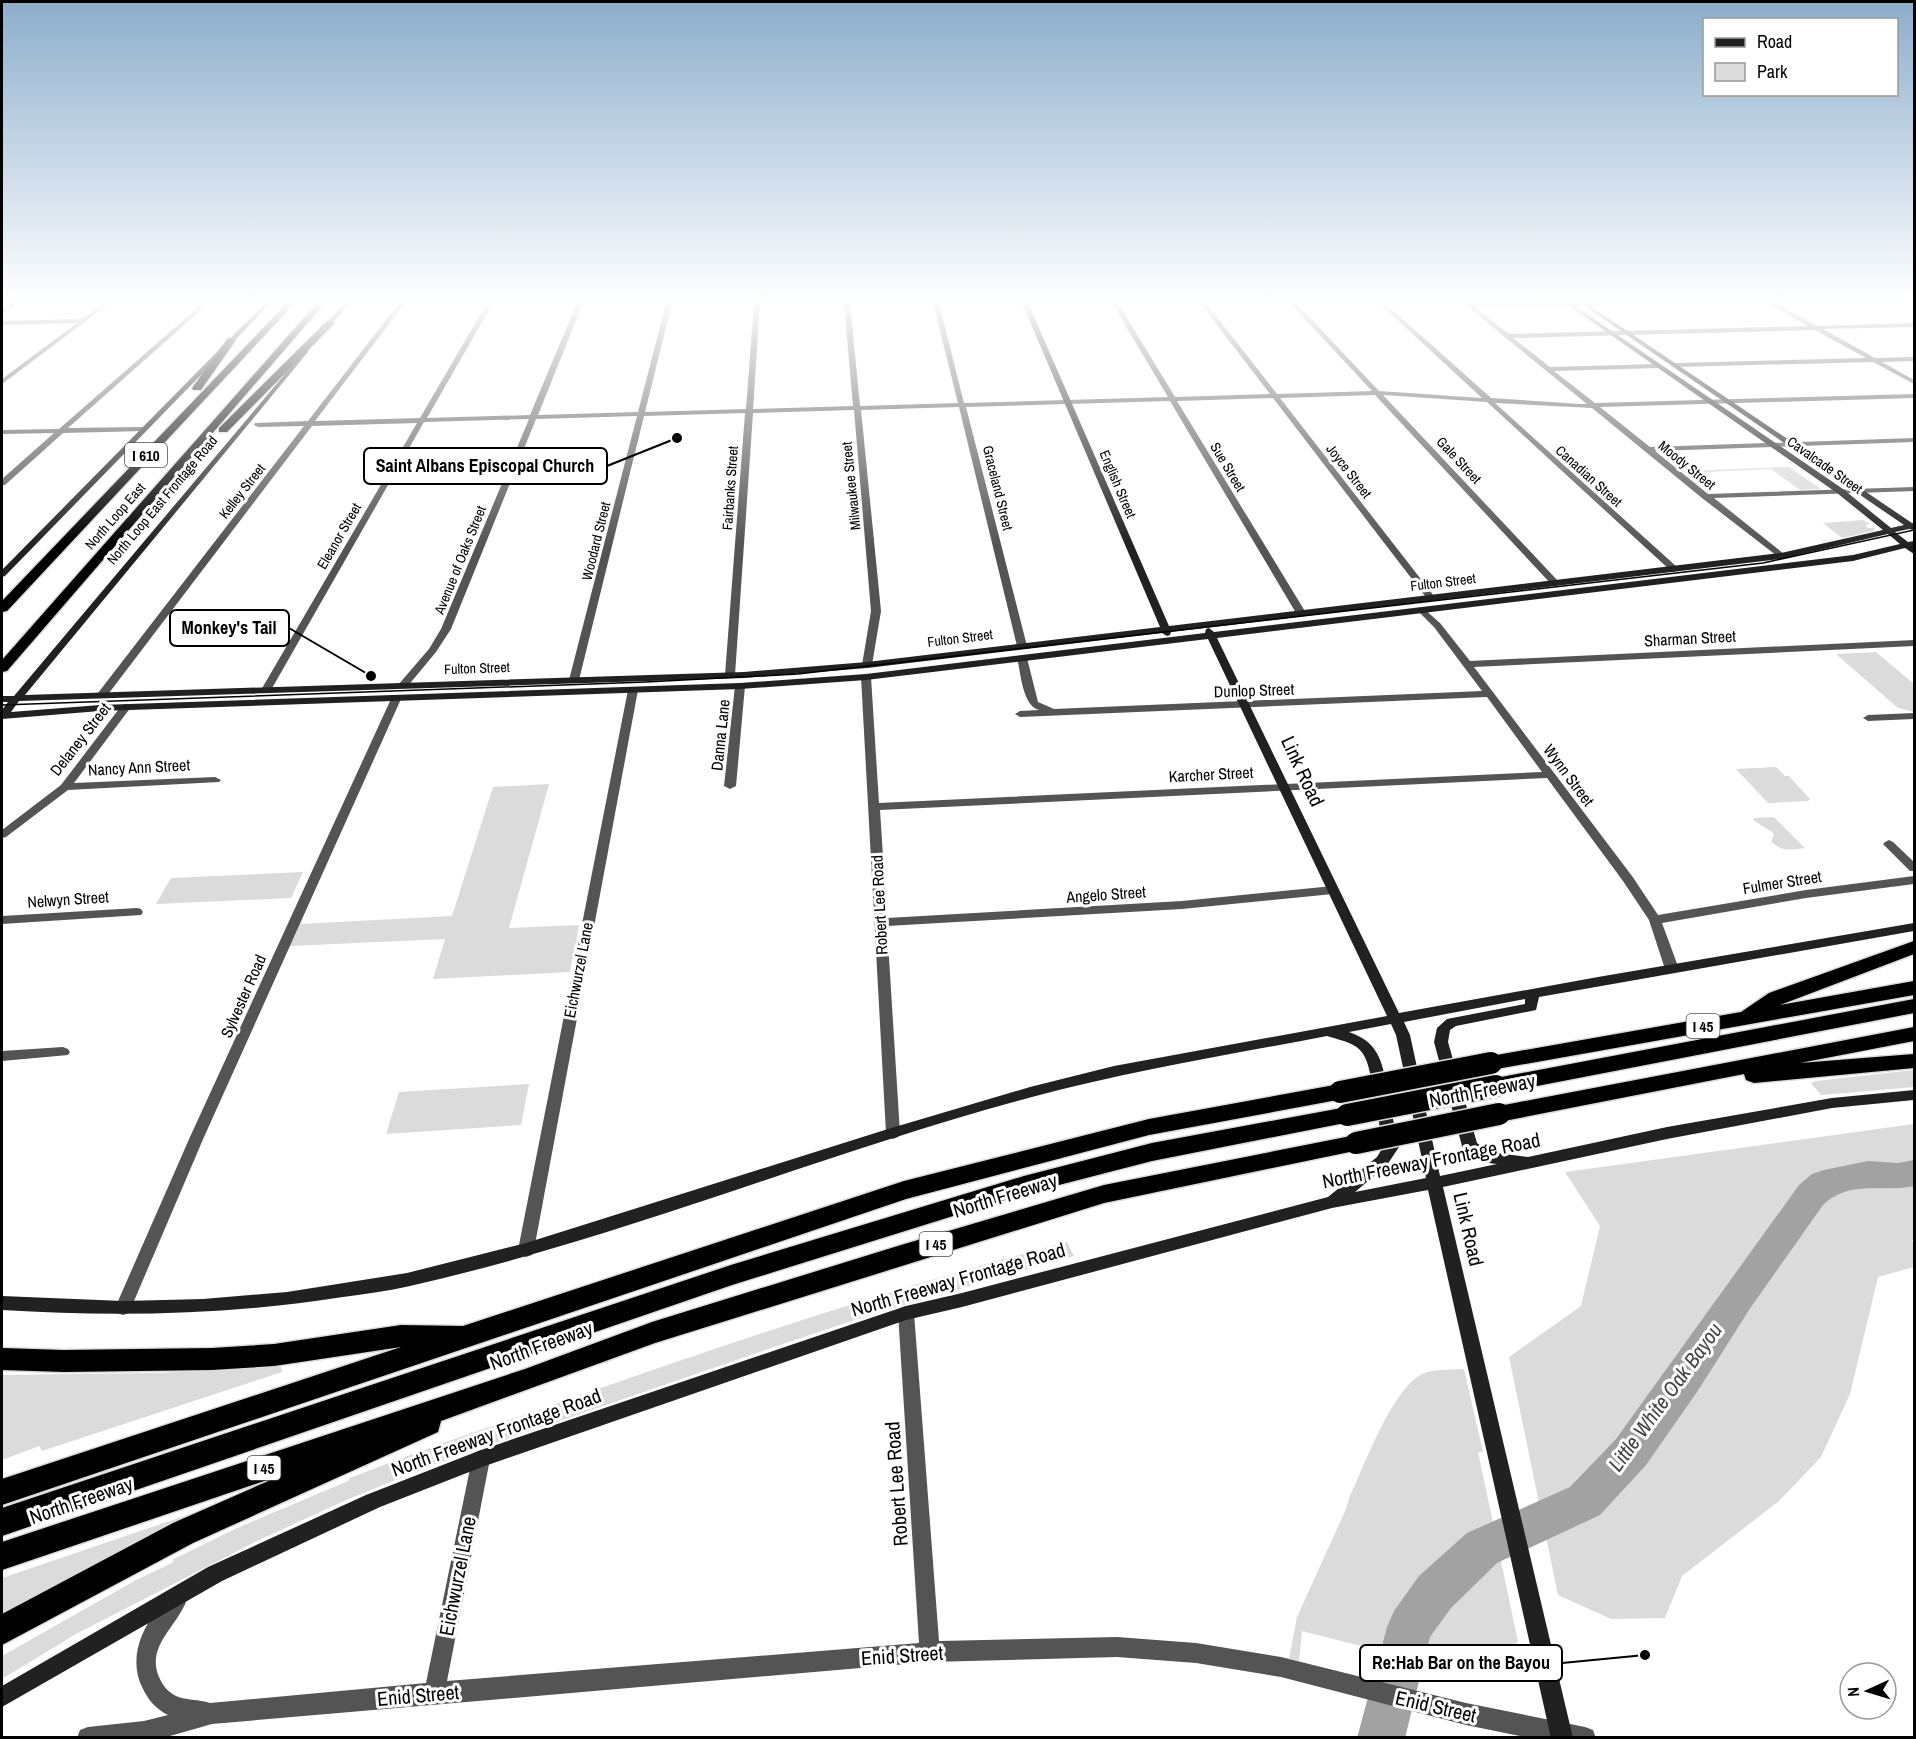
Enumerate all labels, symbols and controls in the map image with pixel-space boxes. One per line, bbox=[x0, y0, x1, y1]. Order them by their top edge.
legend bbox=[1703, 18, 1898, 96]
text: Road bbox=[1757, 29, 1792, 54]
text: Park bbox=[1757, 59, 1788, 84]
street label: North Loop East Frontage Road bbox=[103, 432, 221, 568]
street label: Cavalcade Street bbox=[1784, 432, 1866, 498]
street label: Gale Street bbox=[1433, 433, 1485, 487]
street label: Moody Street bbox=[1655, 437, 1719, 493]
street label: Sue Street bbox=[1206, 439, 1250, 495]
street label: Joyce Street bbox=[1322, 440, 1376, 502]
street label: Milwaukee Street bbox=[837, 441, 865, 531]
street label: Canadian Street bbox=[1552, 441, 1626, 511]
road number: I 610 bbox=[125, 443, 167, 467]
street label: Graceland Street bbox=[979, 444, 1017, 532]
street label: Fairbanks Street bbox=[718, 445, 742, 531]
street label: English Street bbox=[1096, 447, 1140, 521]
callout: Saint Albans Episcopal Church bbox=[364, 448, 607, 484]
text: Saint Albans Episcopal Church bbox=[376, 453, 594, 478]
street label: Kelley Street bbox=[215, 460, 269, 522]
street label: North Loop East bbox=[81, 479, 149, 553]
street label: Eleanor Street bbox=[313, 500, 365, 572]
street label: Woodard Street bbox=[578, 500, 614, 582]
street label: Avenue of Oaks Street bbox=[430, 503, 490, 618]
street label: Fulton Street bbox=[1409, 569, 1477, 595]
callout: Monkey's Tail bbox=[170, 610, 289, 646]
text: Monkey's Tail bbox=[181, 615, 277, 640]
street label: Fulton Street bbox=[926, 625, 994, 651]
street label: Sharman Street bbox=[1644, 625, 1737, 651]
street label: Fulton Street bbox=[444, 658, 510, 678]
street label: Dunlop Street bbox=[1214, 678, 1295, 702]
street label: Delaney Street bbox=[45, 698, 116, 780]
street label: Danna Lane bbox=[705, 698, 735, 772]
street label: Link Road bbox=[1275, 731, 1331, 811]
street label: Wynn Street bbox=[1539, 740, 1600, 811]
street label: Nancy Ann Street bbox=[87, 753, 191, 781]
street label: Karcher Street bbox=[1168, 761, 1254, 787]
street label: Robert Lee Road bbox=[865, 855, 893, 955]
street label: Fulmer Street bbox=[1741, 865, 1823, 899]
street label: Angelo Street bbox=[1065, 880, 1147, 908]
street label: Nelwyn Street bbox=[26, 885, 110, 913]
street label: Eichwurzel Lane bbox=[558, 920, 598, 1020]
street label: Sylvester Road bbox=[215, 951, 271, 1041]
road number: I 45 bbox=[1686, 1014, 1720, 1038]
street label: North Freeway bbox=[1427, 1066, 1538, 1114]
street label: North Freeway Frontage Road bbox=[1320, 1126, 1542, 1194]
street label: North Freeway bbox=[950, 1166, 1061, 1224]
street label: Link Road bbox=[1447, 1190, 1491, 1268]
road number: I 45 bbox=[920, 1232, 952, 1256]
street label: North Freeway Frontage Road bbox=[848, 1235, 1068, 1323]
street label: North Freeway bbox=[486, 1314, 597, 1376]
water label: Little White Oak Bayou bbox=[1601, 1316, 1729, 1477]
street label: North Freeway Frontage Road bbox=[387, 1381, 605, 1483]
street label: Robert Lee Road bbox=[878, 1421, 914, 1547]
road number: I 45 bbox=[248, 1456, 280, 1480]
street label: North Freeway bbox=[26, 1469, 137, 1530]
street label: Eichwurzel Lane bbox=[432, 1514, 482, 1638]
street label: Enid Street bbox=[860, 1639, 944, 1671]
callout: Re:Hab Bar on the Bayou bbox=[1360, 1645, 1562, 1681]
text: Re:Hab Bar on the Bayou bbox=[1372, 1650, 1550, 1675]
north arrow bbox=[1838, 1661, 1898, 1721]
street label: Enid Street bbox=[376, 1678, 460, 1712]
street label: Enid Street bbox=[1393, 1684, 1479, 1728]
text: N bbox=[1842, 1687, 1864, 1698]

